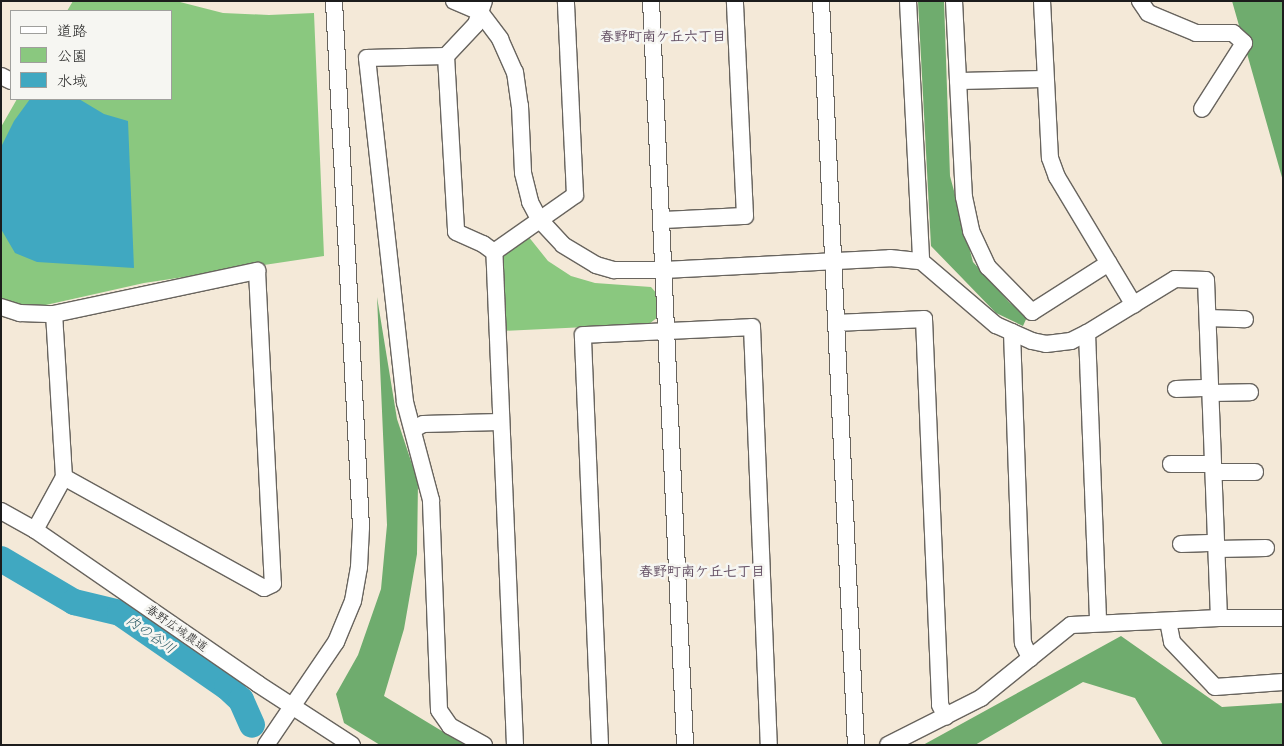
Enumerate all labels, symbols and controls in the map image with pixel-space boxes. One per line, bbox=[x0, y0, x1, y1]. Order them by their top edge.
legend bbox=[10, 10, 172, 100]
text: 道路 bbox=[57, 21, 87, 40]
district label: 春野町南ケ丘六丁目 bbox=[600, 28, 726, 44]
text: 公園 bbox=[57, 46, 87, 65]
text: 水域 bbox=[57, 71, 87, 90]
district label: 春野町南ケ丘七丁目 bbox=[639, 563, 765, 579]
street label: 春野広域農道 bbox=[143, 601, 211, 655]
water label: 内の谷川 bbox=[123, 611, 179, 657]

